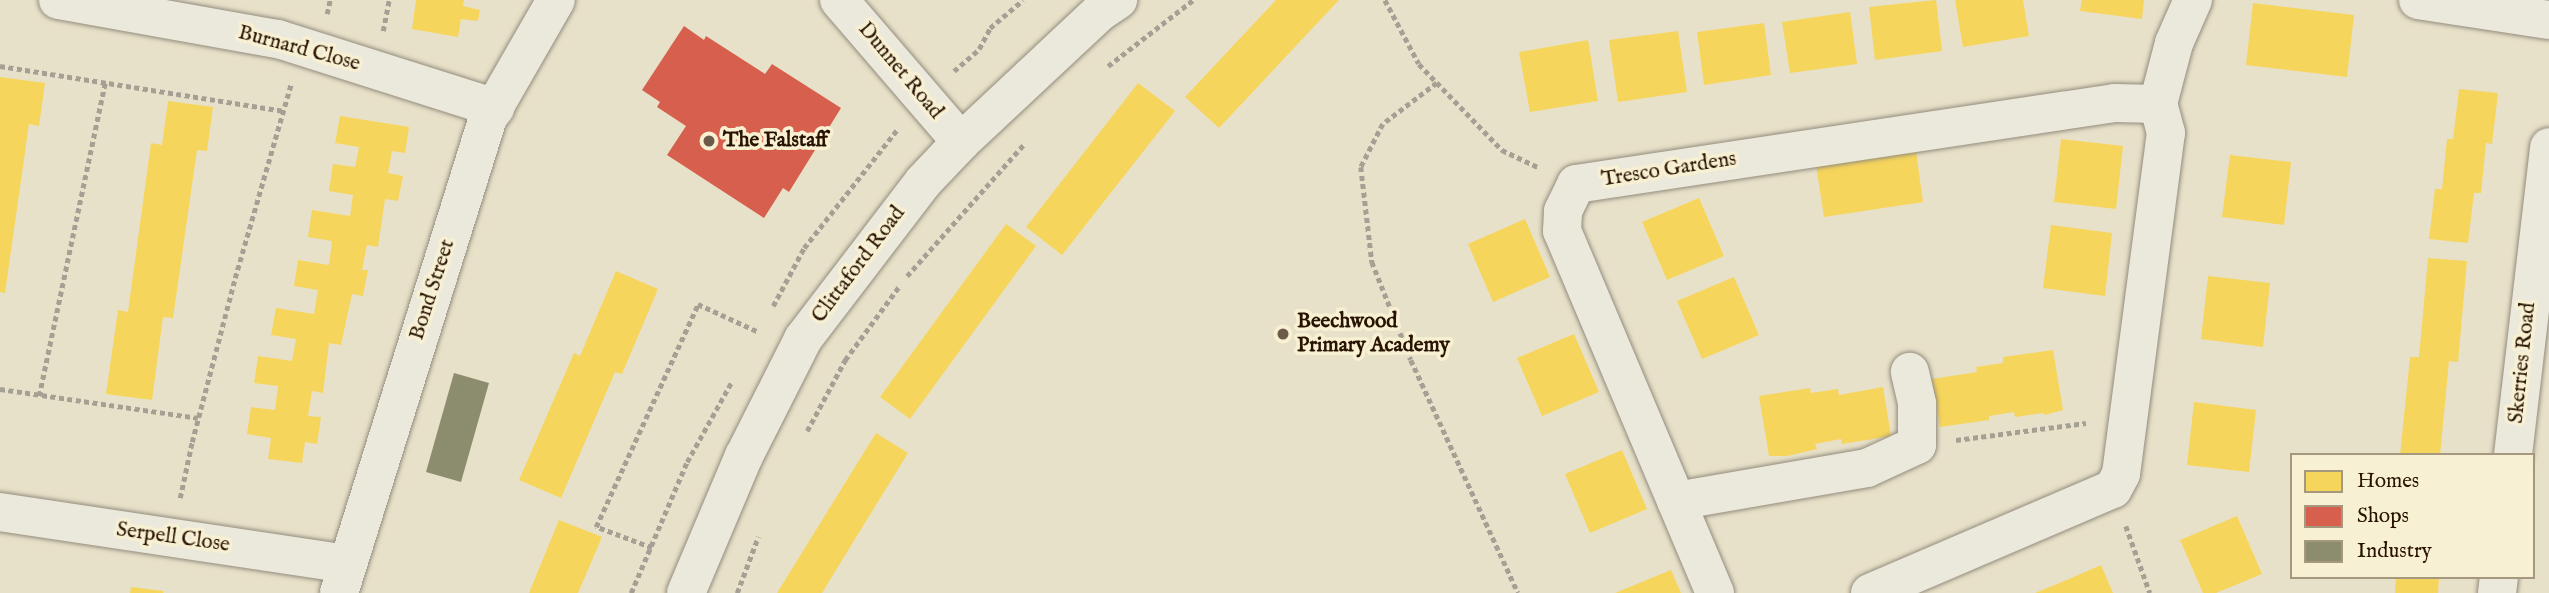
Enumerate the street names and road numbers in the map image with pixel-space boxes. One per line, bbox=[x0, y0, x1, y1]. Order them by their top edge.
street label: Dunnet Road bbox=[852, 17, 948, 125]
street label: Burnard Close bbox=[235, 21, 363, 77]
street label: Tresco Gardens bbox=[1600, 147, 1738, 193]
street label: Clittaford Road bbox=[807, 202, 911, 328]
street label: Bond Street bbox=[405, 237, 461, 343]
street label: Skerries Road bbox=[2504, 301, 2542, 425]
street label: Serpell Close bbox=[115, 518, 231, 558]

